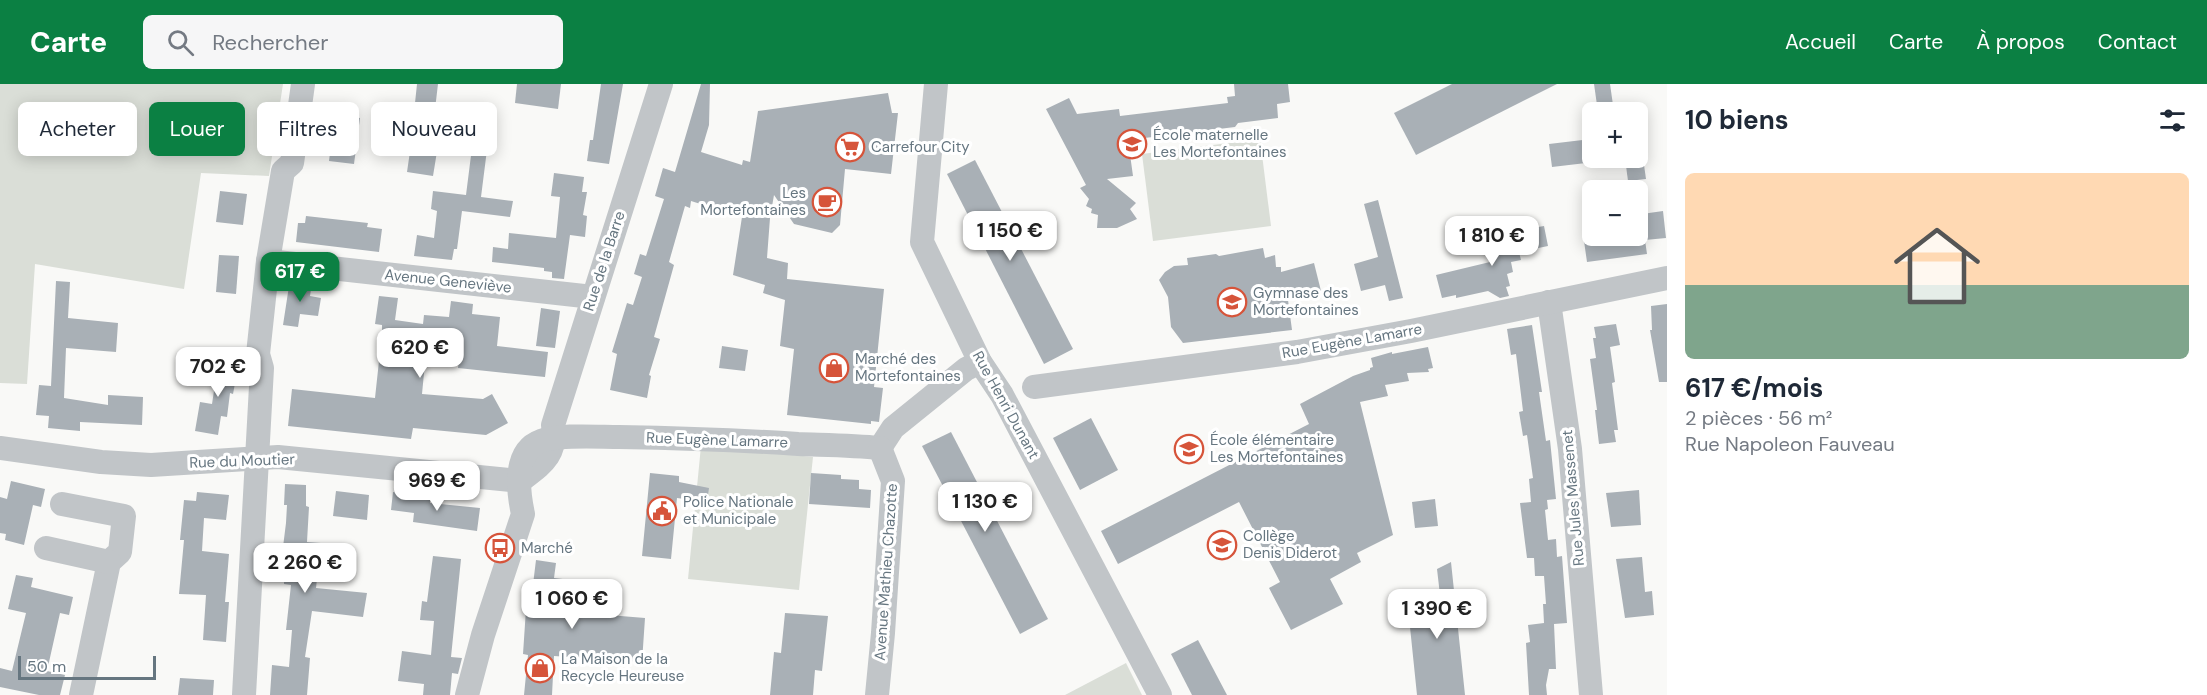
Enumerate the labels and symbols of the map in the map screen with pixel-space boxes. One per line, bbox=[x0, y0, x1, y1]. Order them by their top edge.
place label: École maternelle Les Mortefontaines bbox=[1153, 125, 1287, 162]
school or university icon: École maternelle Les Mortefontaines bbox=[1116, 128, 1148, 160]
supermarket icon: Carrefour City bbox=[834, 131, 866, 163]
place label: Carrefour City bbox=[871, 137, 970, 157]
place label: Les Mortefontaines bbox=[700, 183, 806, 220]
cafe icon: Les Mortefontaines bbox=[811, 186, 843, 218]
street label: Rue de la Barre bbox=[578, 208, 630, 314]
pin: 1 150 € bbox=[955, 211, 1065, 262]
pin: 1 810 € bbox=[1437, 216, 1547, 267]
pin: 617 € bbox=[258, 252, 342, 303]
street label: Avenue Geneviève bbox=[384, 264, 512, 298]
place label: Gymnase des Mortefontaines bbox=[1253, 283, 1359, 320]
school or university icon: Gymnase des Mortefontaines bbox=[1216, 286, 1248, 318]
street label: Rue Eugène Lamarre bbox=[1280, 319, 1424, 363]
pin: 620 € bbox=[378, 328, 462, 379]
pin: 702 € bbox=[176, 347, 260, 398]
street label: Rue Henri Dunant bbox=[968, 347, 1044, 463]
place label: Marché des Mortefontaines bbox=[855, 349, 961, 386]
shop icon: Marché des Mortefontaines bbox=[818, 352, 850, 384]
street label: Rue Eugène Lamarre bbox=[646, 428, 788, 452]
street label: Rue Jules Massenet bbox=[1557, 429, 1589, 567]
place label: École élémentaire Les Mortefontaines bbox=[1210, 430, 1344, 467]
school or university icon: École élémentaire Les Mortefontaines bbox=[1173, 433, 1205, 465]
street label: Rue du Moutier bbox=[189, 449, 296, 473]
pin: 969 € bbox=[395, 461, 479, 512]
pin: 1 130 € bbox=[930, 482, 1040, 533]
street label: Avenue Mathieu Chazotte bbox=[870, 483, 902, 661]
place label: Police Nationale et Municipale bbox=[683, 492, 794, 529]
public building icon: Police Nationale et Municipale bbox=[646, 495, 678, 527]
place label: Collège Denis Diderot bbox=[1243, 526, 1337, 563]
school or university icon: Collège Denis Diderot bbox=[1206, 529, 1238, 561]
bus stop icon: Marché bbox=[484, 532, 516, 564]
place label: Marché bbox=[521, 538, 573, 558]
pin: 2 260 € bbox=[250, 543, 360, 594]
pin: 1 060 € bbox=[517, 579, 627, 630]
pin: 1 390 € bbox=[1382, 589, 1492, 640]
place label: La Maison de la Recycle Heureuse bbox=[561, 649, 684, 686]
shop icon: La Maison de la Recycle Heureuse bbox=[524, 652, 556, 684]
scale bar bbox=[18, 653, 156, 680]

